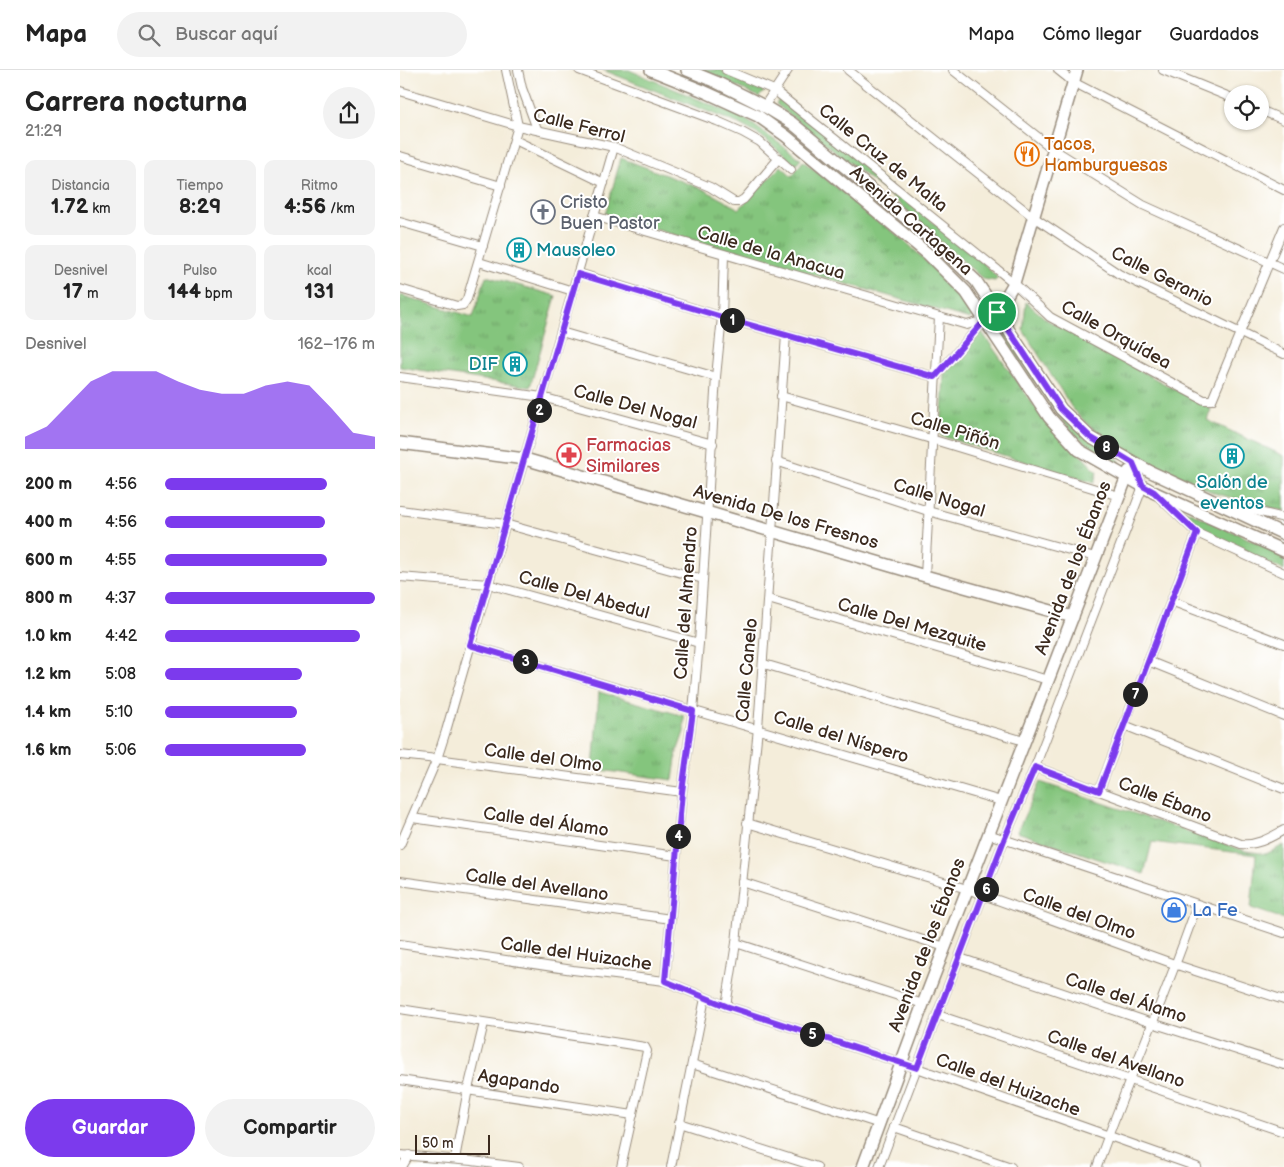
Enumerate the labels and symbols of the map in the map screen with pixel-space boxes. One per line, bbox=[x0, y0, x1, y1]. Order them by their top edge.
street label: Calle Cruz de Malta bbox=[814, 100, 952, 216]
street label: Calle Ferrol bbox=[531, 104, 627, 148]
place label: Tacos, Hamburguesas bbox=[1044, 134, 1168, 176]
restaurant icon: Tacos, Hamburguesas bbox=[1014, 141, 1040, 167]
street label: Avenida Cartagena bbox=[845, 162, 977, 280]
place label: Cristo Buen Pastor bbox=[560, 192, 660, 234]
church icon: Cristo Buen Pastor bbox=[530, 199, 556, 225]
street label: Calle de la Anacua bbox=[695, 222, 847, 284]
building icon: Mausoleo bbox=[506, 237, 532, 263]
place label: Mausoleo bbox=[536, 240, 616, 261]
street label: Calle Geranio bbox=[1108, 242, 1216, 312]
pin bbox=[976, 291, 1018, 333]
street label: Calle Orquídea bbox=[1057, 296, 1175, 374]
pin: 1 bbox=[720, 308, 744, 332]
building icon: DIF bbox=[502, 351, 528, 377]
place label: DIF bbox=[469, 354, 498, 375]
street label: Calle Del Nogal bbox=[571, 380, 699, 434]
pin: 2 bbox=[526, 398, 552, 422]
street label: Calle Piñón bbox=[908, 407, 1002, 455]
pin: 8 bbox=[1094, 434, 1118, 460]
place label: Farmacias Similares bbox=[586, 435, 671, 477]
pharmacy icon: Farmacias Similares bbox=[556, 442, 582, 468]
building icon: Salón de eventos bbox=[1219, 443, 1245, 469]
place label: Salón de eventos bbox=[1196, 472, 1268, 514]
street label: Calle Nogal bbox=[891, 474, 987, 522]
street label: Avenida de los Ébanos bbox=[1028, 477, 1116, 658]
street label: Avenida De los Fresnos bbox=[691, 481, 881, 553]
street label: Calle del Almendro bbox=[670, 526, 702, 680]
street label: Calle Del Abedul bbox=[516, 566, 652, 624]
street label: Calle Del Mezquite bbox=[835, 594, 989, 656]
street label: Calle Canelo bbox=[732, 617, 762, 723]
pin: 3 bbox=[512, 648, 538, 674]
pin: 7 bbox=[1122, 682, 1148, 706]
street label: Calle del Níspero bbox=[771, 706, 911, 768]
street label: Calle del Olmo bbox=[483, 739, 603, 777]
street label: Calle Ébano bbox=[1115, 771, 1216, 827]
street label: Calle del Álamo bbox=[482, 801, 610, 841]
pin: 4 bbox=[666, 824, 690, 848]
street label: Avenida de los Ébanos bbox=[882, 854, 970, 1035]
street label: Calle del Avellano bbox=[464, 865, 610, 905]
pin: 6 bbox=[974, 876, 998, 902]
street label: Calle del Olmo bbox=[1019, 884, 1139, 944]
shop icon: La Fe bbox=[1161, 897, 1187, 923]
place label: La Fe bbox=[1192, 900, 1238, 921]
street label: Calle del Huizache bbox=[499, 933, 653, 975]
street label: Calle del Álamo bbox=[1063, 967, 1190, 1028]
pin: 5 bbox=[800, 1022, 824, 1046]
street label: Calle del Avellano bbox=[1044, 1026, 1188, 1092]
street label: Calle del Huizache bbox=[933, 1049, 1084, 1121]
street label: Agapando bbox=[477, 1065, 561, 1099]
scale bar bbox=[415, 1132, 490, 1155]

